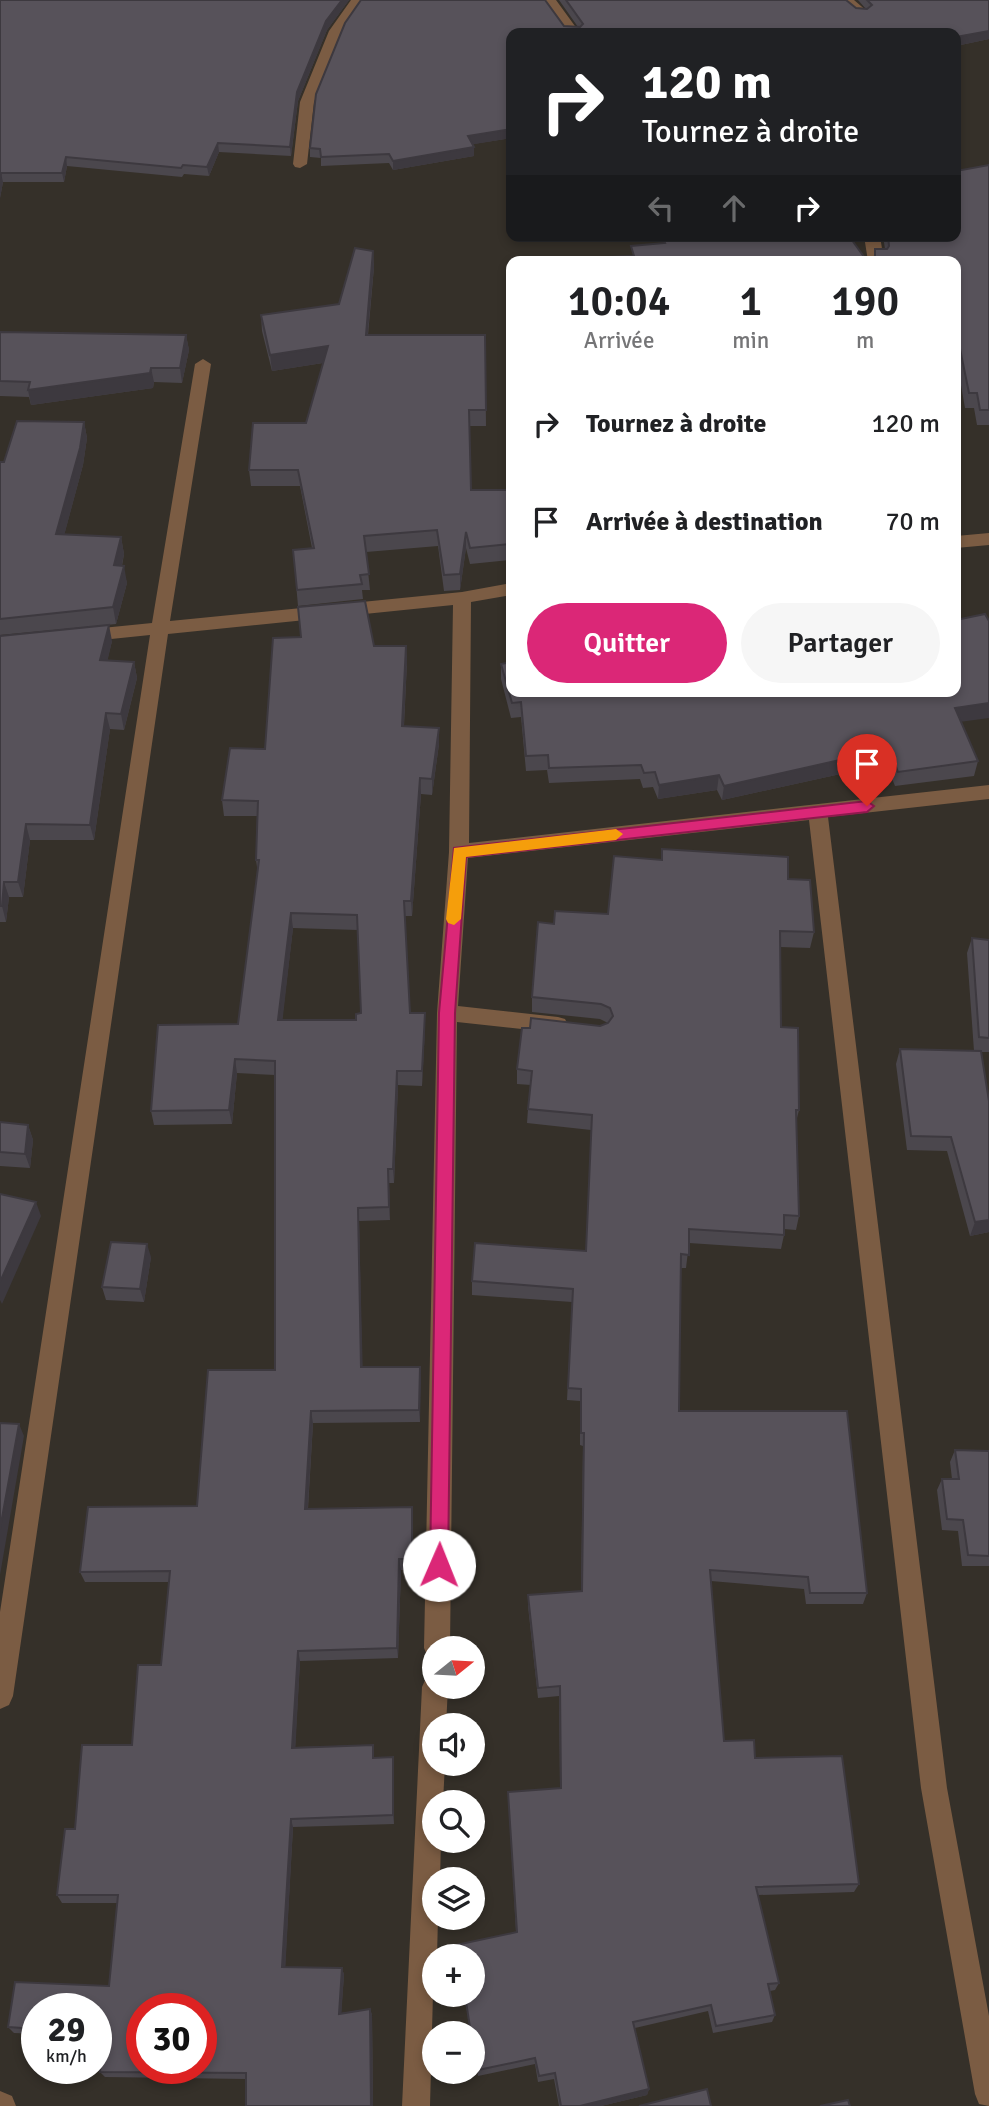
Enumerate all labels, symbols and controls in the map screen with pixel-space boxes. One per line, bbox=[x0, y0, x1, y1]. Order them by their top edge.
text: 120 m bbox=[642, 52, 772, 112]
icon: right bbox=[527, 56, 618, 147]
text: Tournez à droite bbox=[642, 112, 859, 151]
icon: left bbox=[642, 189, 680, 227]
icon: ahead bbox=[715, 189, 753, 227]
icon: right bbox=[788, 189, 826, 227]
text: 10:04 bbox=[568, 276, 670, 327]
text: 1 bbox=[739, 276, 762, 327]
text: 190 bbox=[831, 276, 899, 327]
text: Arrivée bbox=[584, 326, 654, 355]
text: min bbox=[732, 326, 769, 355]
text: m bbox=[856, 326, 874, 355]
icon: right bbox=[527, 405, 565, 443]
text: Tournez à droite bbox=[586, 408, 766, 440]
text: 120 m bbox=[871, 408, 940, 440]
icon: arrive bbox=[527, 503, 565, 541]
text: Arrivée à destination bbox=[586, 506, 823, 538]
text: 70 m bbox=[885, 506, 940, 538]
button: Quitter bbox=[527, 603, 727, 683]
button: Partager bbox=[741, 603, 940, 683]
pin bbox=[837, 734, 897, 806]
icon: arrive bbox=[848, 745, 886, 783]
position arrow bbox=[402, 1528, 476, 1602]
north arrow bbox=[422, 1636, 485, 1699]
map controls bbox=[422, 1636, 485, 2084]
button: sound bbox=[422, 1713, 485, 1776]
button: search bbox=[422, 1790, 485, 1853]
button: layers bbox=[422, 1867, 485, 1930]
button: + bbox=[422, 1944, 485, 2007]
speed limit sign: 30 bbox=[126, 1993, 217, 2084]
text: 29 bbox=[48, 2008, 85, 2051]
button: − bbox=[422, 2021, 485, 2084]
text: km/h bbox=[46, 2045, 87, 2067]

